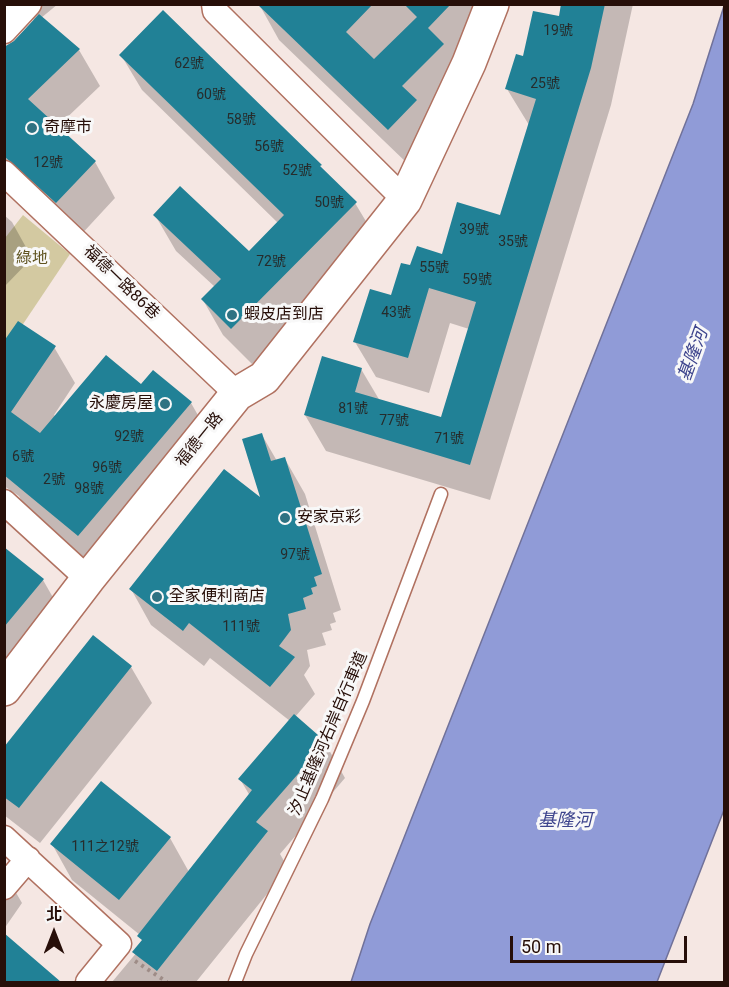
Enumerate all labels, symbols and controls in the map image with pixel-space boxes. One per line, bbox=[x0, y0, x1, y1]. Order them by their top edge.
house number: 19號 bbox=[543, 23, 573, 39]
house number: 62號 bbox=[174, 56, 204, 72]
house number: 25號 bbox=[530, 76, 560, 92]
house number: 60號 bbox=[196, 87, 226, 103]
house number: 58號 bbox=[226, 112, 256, 128]
place label: 奇摩市 bbox=[44, 118, 92, 138]
marker: 奇摩市 bbox=[25, 121, 39, 135]
house number: 56號 bbox=[254, 139, 284, 155]
house number: 12號 bbox=[33, 155, 63, 171]
house number: 52號 bbox=[282, 163, 312, 179]
house number: 50號 bbox=[314, 195, 344, 211]
house number: 39號 bbox=[459, 222, 489, 238]
house number: 35號 bbox=[498, 234, 528, 250]
street label: 福德一路86巷 bbox=[79, 242, 163, 324]
park label: 綠地 bbox=[16, 249, 48, 269]
house number: 72號 bbox=[256, 254, 286, 270]
house number: 55號 bbox=[419, 260, 449, 276]
house number: 59號 bbox=[462, 272, 492, 288]
place label: 蝦皮店到店 bbox=[244, 305, 324, 325]
house number: 43號 bbox=[381, 305, 411, 321]
marker: 蝦皮店到店 bbox=[225, 308, 239, 322]
water label: 基隆河 bbox=[675, 326, 713, 384]
place label: 永慶房屋 bbox=[89, 394, 153, 414]
marker: 永慶房屋 bbox=[158, 397, 172, 411]
house number: 81號 bbox=[338, 401, 368, 417]
street label: 福德一路 bbox=[172, 409, 228, 471]
house number: 77號 bbox=[379, 413, 409, 429]
house number: 92號 bbox=[114, 429, 144, 445]
house number: 71號 bbox=[434, 431, 464, 447]
house number: 6號 bbox=[12, 449, 34, 465]
house number: 96號 bbox=[92, 460, 122, 476]
house number: 2號 bbox=[43, 472, 65, 488]
house number: 98號 bbox=[74, 481, 104, 497]
place label: 安家京彩 bbox=[297, 508, 361, 528]
marker: 安家京彩 bbox=[278, 511, 292, 525]
house number: 97號 bbox=[280, 547, 310, 563]
place label: 全家便利商店 bbox=[169, 587, 265, 607]
marker: 全家便利商店 bbox=[150, 590, 164, 604]
house number: 111號 bbox=[222, 619, 260, 635]
street label: 汐止基隆河右岸自行車道 bbox=[286, 649, 372, 819]
water label: 基隆河 bbox=[538, 810, 592, 832]
house number: 111之12號 bbox=[71, 839, 139, 855]
north arrow bbox=[24, 903, 84, 963]
text: 北 bbox=[46, 905, 62, 924]
scale bar bbox=[513, 924, 690, 962]
text: 50 m bbox=[521, 936, 561, 957]

